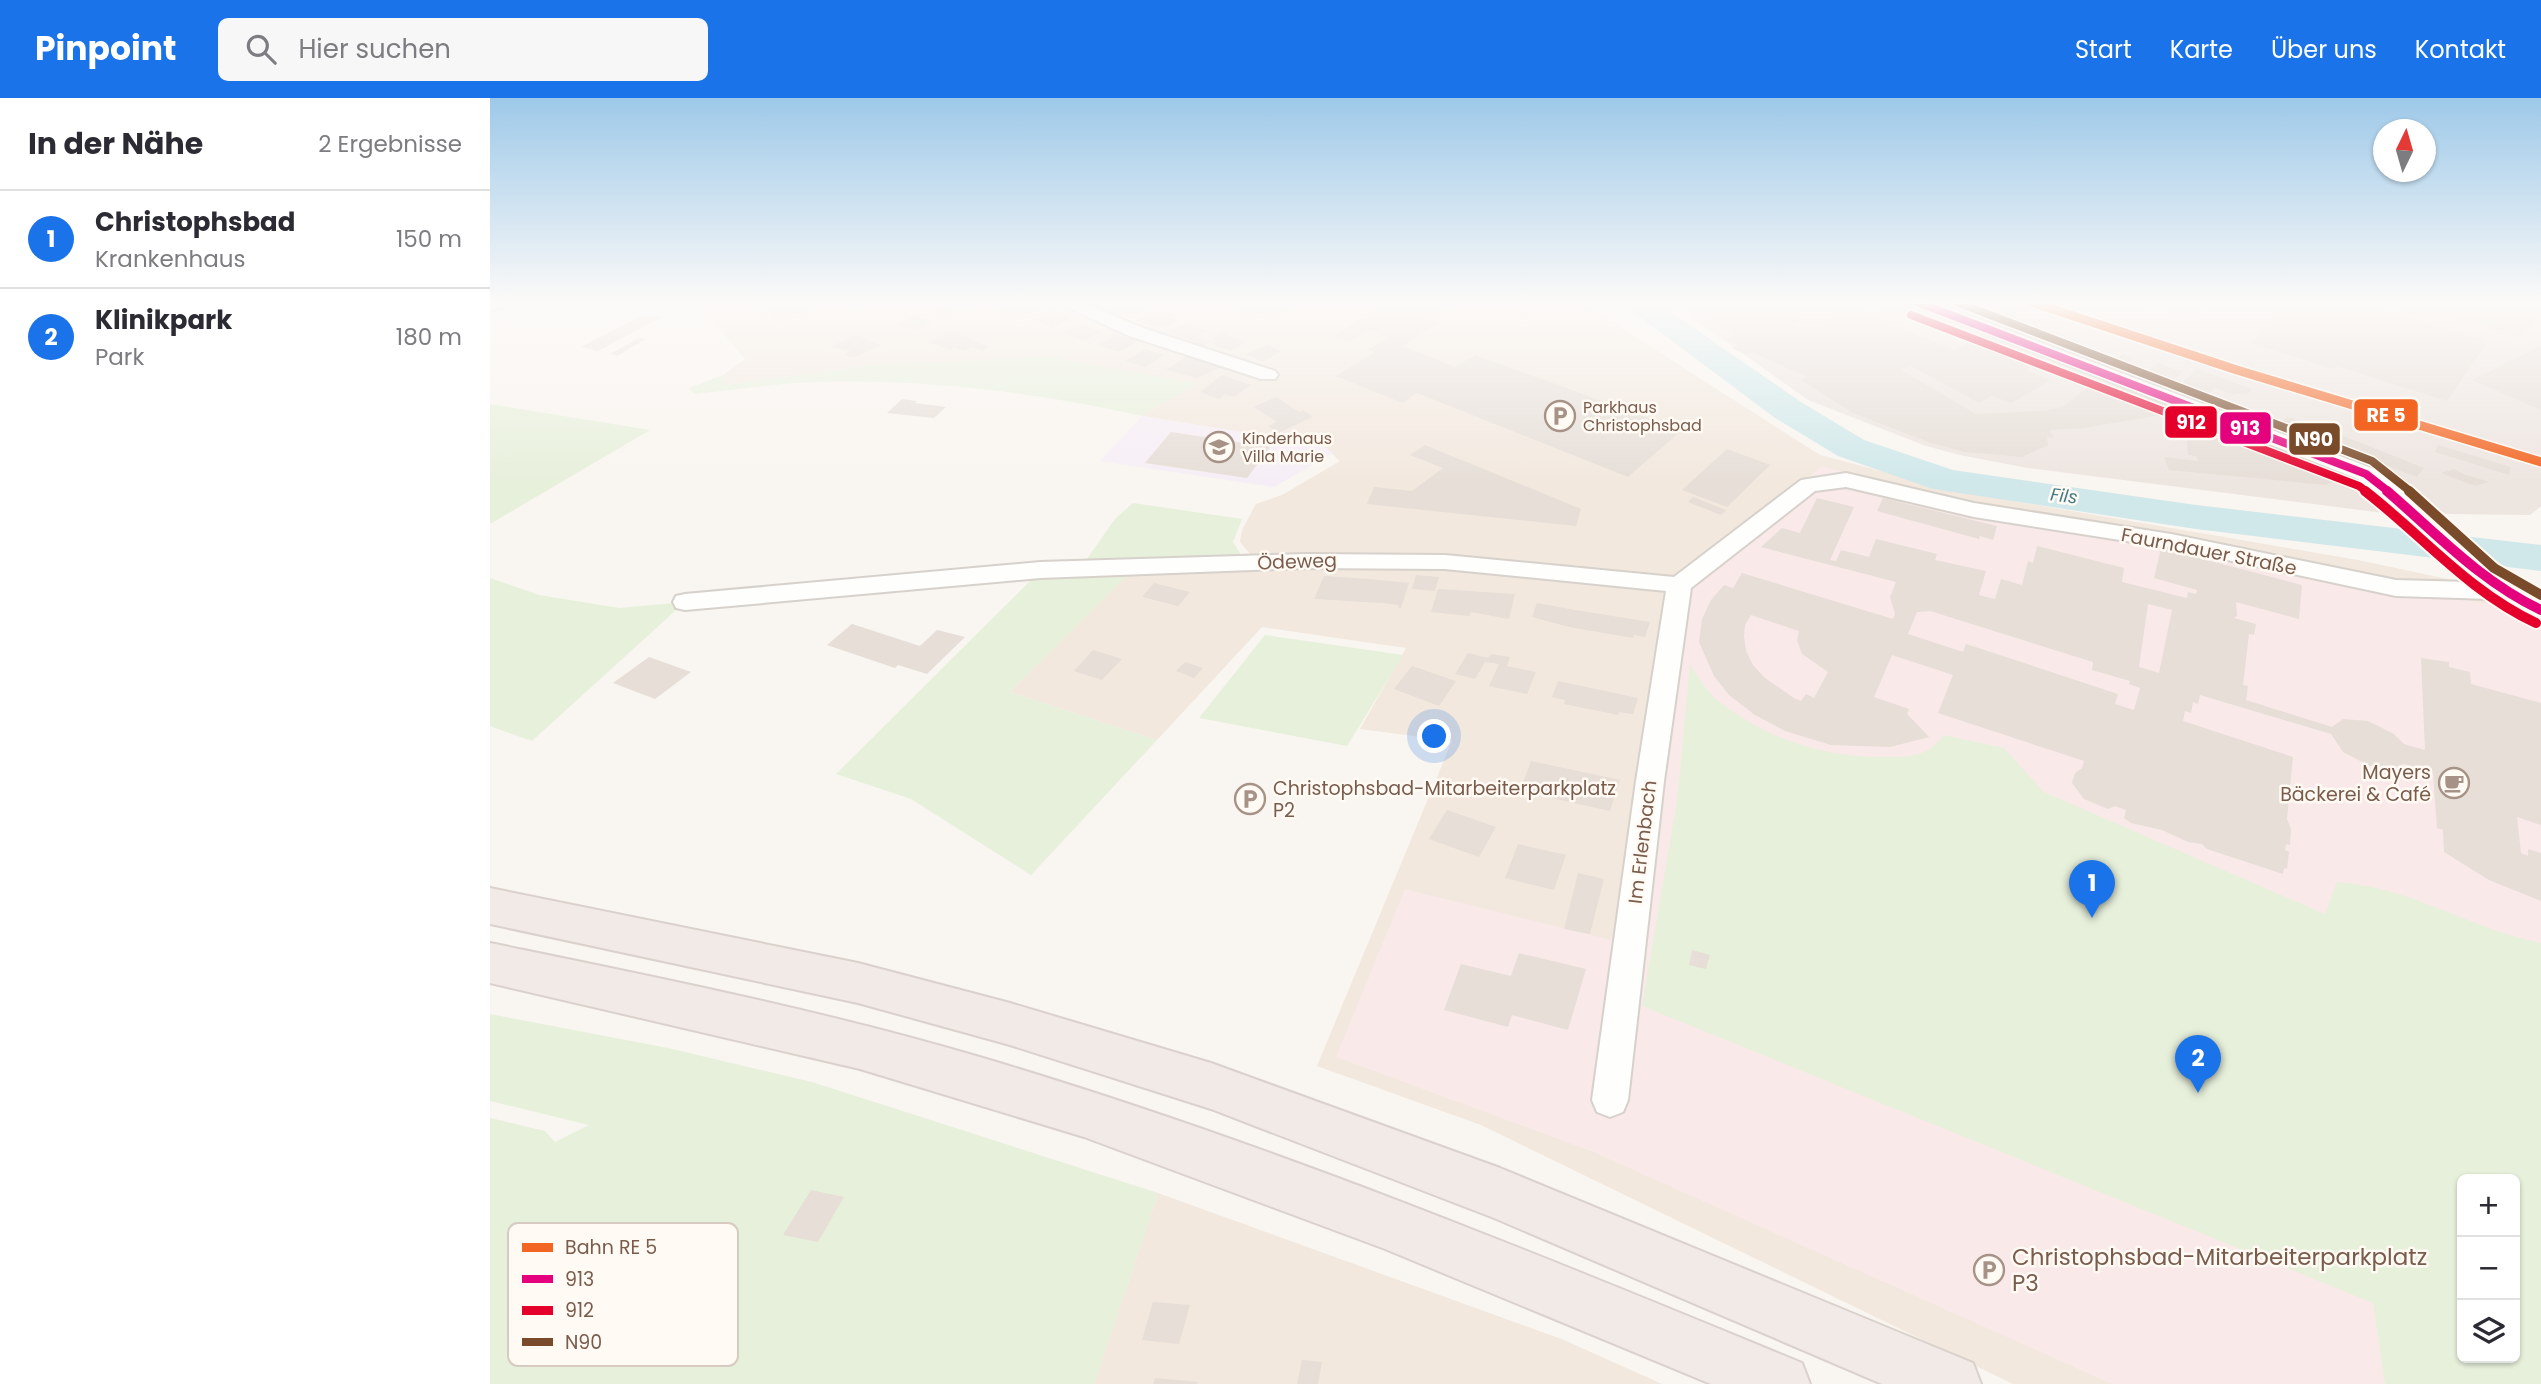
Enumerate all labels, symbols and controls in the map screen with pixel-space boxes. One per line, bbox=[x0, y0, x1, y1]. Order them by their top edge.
search box bbox=[218, 18, 708, 81]
text: Pinpoint bbox=[35, 25, 176, 72]
icon: search bbox=[242, 30, 280, 68]
text: Hier suchen bbox=[298, 31, 451, 67]
text: Start bbox=[2075, 33, 2132, 66]
text: Karte bbox=[2170, 33, 2233, 66]
text: Über uns bbox=[2271, 33, 2377, 66]
text: Kontakt bbox=[2415, 33, 2506, 66]
north arrow bbox=[2373, 119, 2436, 182]
text: In der Nähe bbox=[28, 122, 203, 165]
text: 2 Ergebnisse bbox=[318, 128, 462, 160]
text: Christophsbad bbox=[95, 204, 295, 240]
text: 1 bbox=[47, 223, 55, 255]
text: 150 m bbox=[396, 223, 462, 255]
text: Krankenhaus bbox=[95, 243, 245, 275]
text: Klinikpark bbox=[95, 302, 232, 338]
text: 2 bbox=[44, 321, 58, 353]
text: 180 m bbox=[396, 321, 462, 353]
text: Park bbox=[95, 341, 144, 373]
place label: Parkhaus Christophsbad bbox=[1583, 396, 1702, 437]
line badge: RE 5 bbox=[2353, 398, 2419, 432]
parking icon: Parkhaus Christophsbad bbox=[1543, 399, 1577, 433]
text: RE 5 bbox=[2366, 402, 2406, 429]
line badge: 912 bbox=[2164, 405, 2218, 439]
text: 912 bbox=[2176, 409, 2206, 436]
line badge: 913 bbox=[2219, 411, 2272, 445]
text: 913 bbox=[2230, 415, 2260, 442]
line badge: N90 bbox=[2288, 422, 2341, 456]
text: N90 bbox=[2295, 426, 2333, 453]
place label: Kinderhaus Villa Marie bbox=[1242, 427, 1332, 468]
school or university icon: Kinderhaus Villa Marie bbox=[1202, 430, 1236, 464]
water label: Fils bbox=[2049, 481, 2079, 510]
street label: Faurndauer Straße bbox=[2119, 521, 2299, 582]
street label: Ödeweg bbox=[1257, 547, 1337, 576]
your location bbox=[1417, 719, 1451, 753]
place label: Mayers Bäckerei & Café bbox=[2280, 759, 2431, 808]
cafe icon: Mayers Bäckerei & Café bbox=[2437, 766, 2471, 800]
place label: Christophsbad-Mitarbeiterparkplatz P2 bbox=[1273, 775, 1616, 824]
street label: Im Erlenbach bbox=[1622, 779, 1663, 905]
parking icon: Christophsbad-Mitarbeiterparkplatz P2 bbox=[1233, 782, 1267, 816]
pin: 1 bbox=[2069, 860, 2115, 918]
pin: 2 bbox=[2175, 1035, 2221, 1093]
map controls bbox=[2457, 1174, 2520, 1363]
button: + bbox=[2457, 1174, 2520, 1237]
legend bbox=[508, 1223, 738, 1366]
text: Bahn RE 5 bbox=[565, 1234, 657, 1261]
button: − bbox=[2457, 1237, 2520, 1300]
place label: Christophsbad-Mitarbeiterparkplatz P3 bbox=[2012, 1241, 2427, 1299]
parking icon: Christophsbad-Mitarbeiterparkplatz P3 bbox=[1972, 1253, 2006, 1287]
text: 913 bbox=[565, 1266, 594, 1293]
text: 912 bbox=[565, 1297, 594, 1324]
button: layers bbox=[2457, 1300, 2520, 1363]
text: N90 bbox=[565, 1329, 602, 1356]

